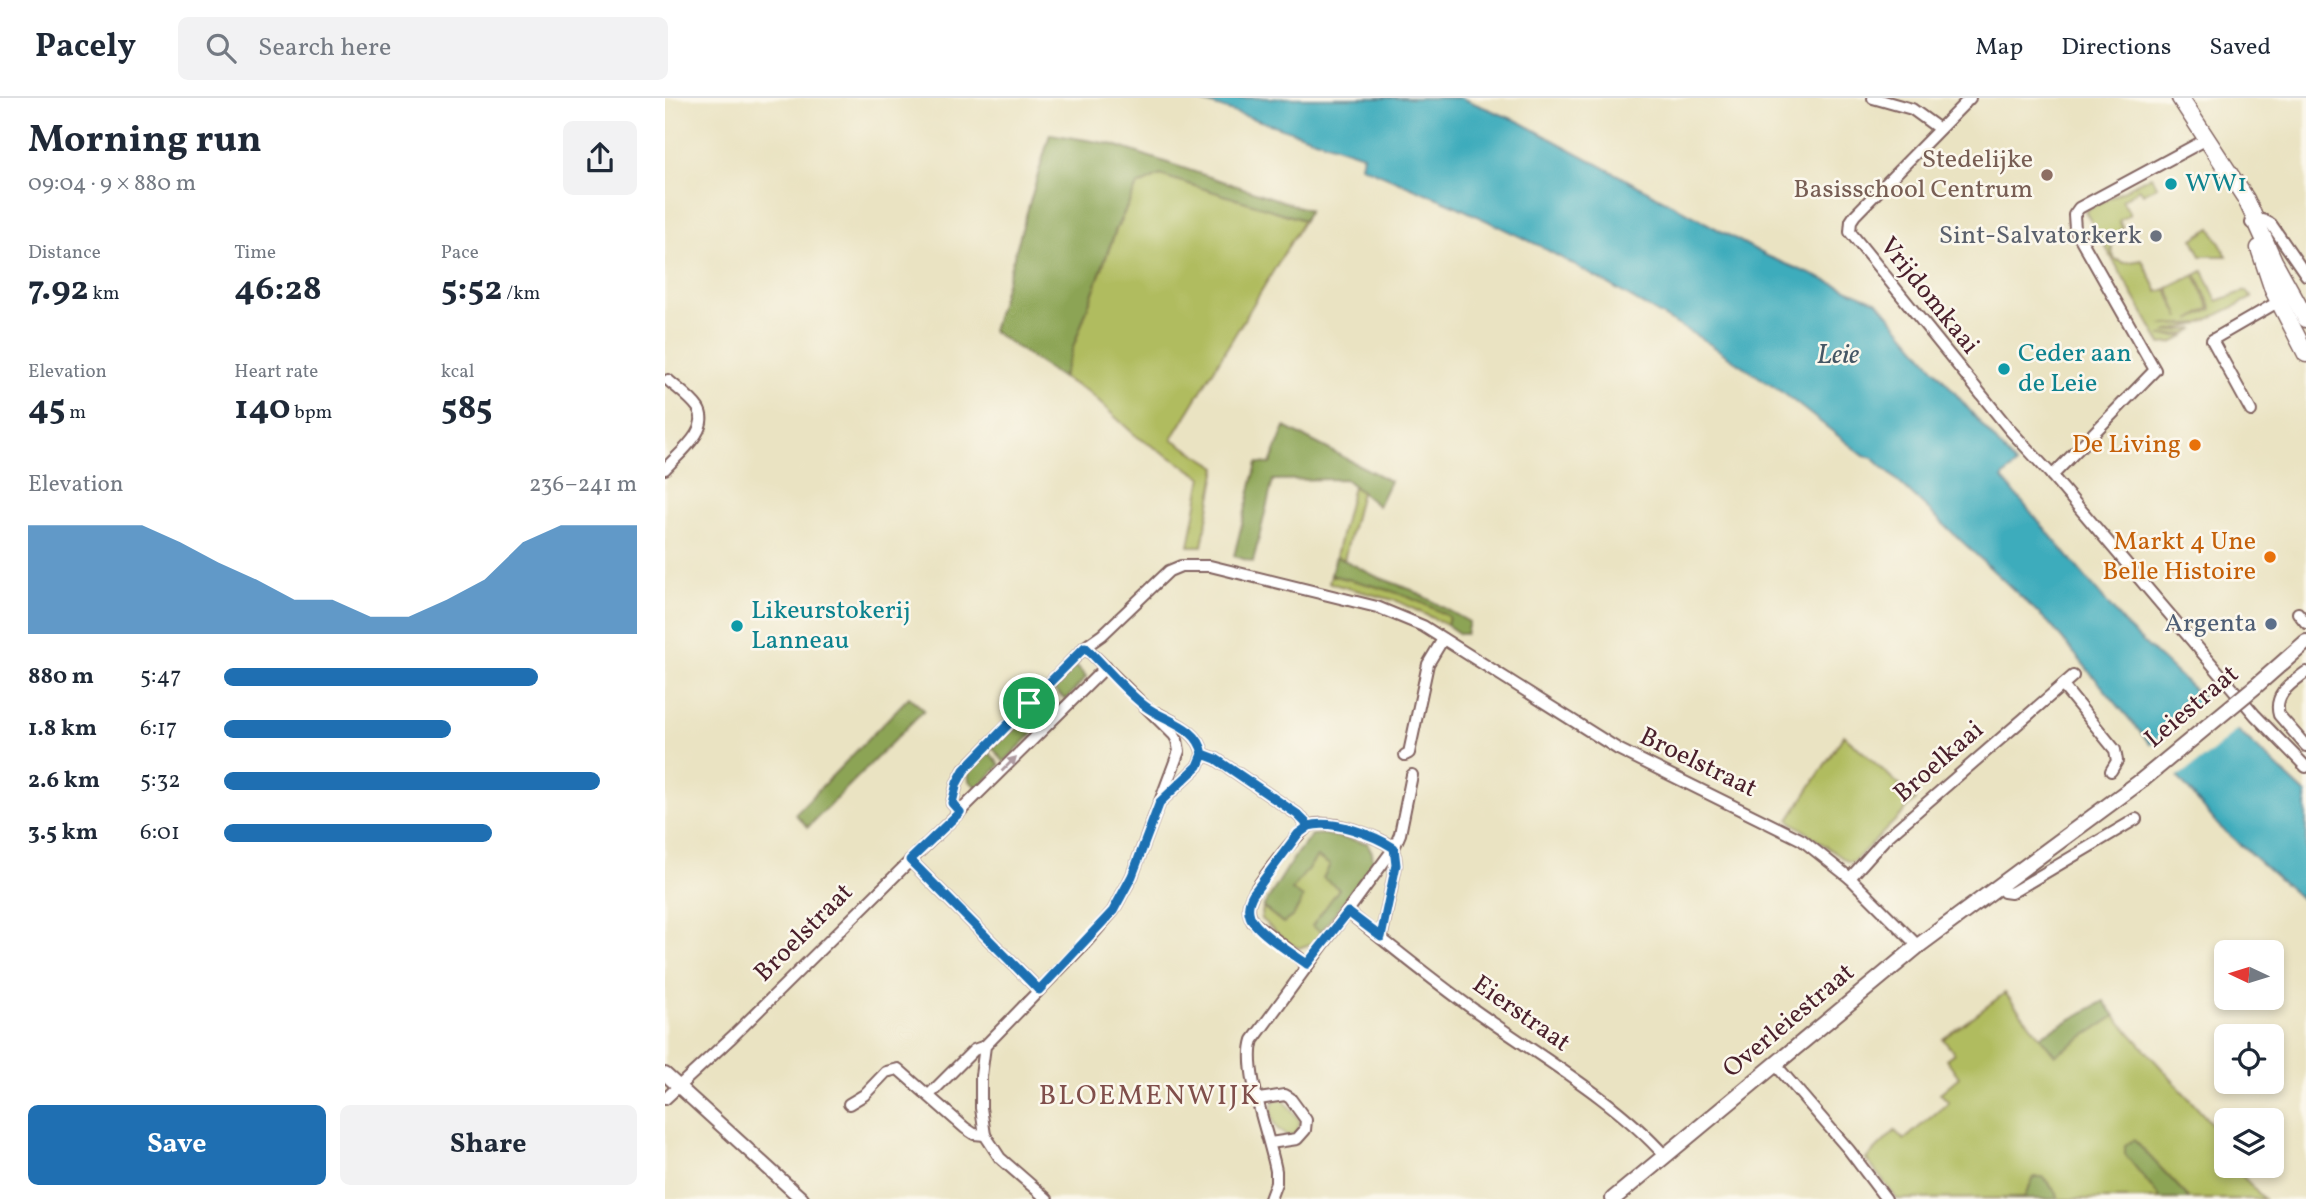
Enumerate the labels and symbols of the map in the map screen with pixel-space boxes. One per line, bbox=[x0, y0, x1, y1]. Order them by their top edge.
place label: Stedelijke Basisschool Centrum bbox=[1793, 142, 2033, 208]
place label: WW1 bbox=[2185, 166, 2247, 202]
marker: Stedelijke Basisschool Centrum bbox=[2039, 167, 2055, 183]
marker: WW1 bbox=[2163, 176, 2179, 192]
place label: Sint-Salvatorkerk bbox=[1939, 218, 2142, 254]
marker: Sint-Salvatorkerk bbox=[2148, 228, 2164, 244]
street label: Vrijdomkaai bbox=[1871, 230, 1987, 362]
water label: Leie bbox=[1817, 336, 1859, 375]
place label: Ceder aan de Leie bbox=[2018, 336, 2132, 402]
marker: Ceder aan de Leie bbox=[1996, 361, 2012, 377]
place label: De Living bbox=[2072, 427, 2181, 463]
marker: De Living bbox=[2187, 437, 2203, 453]
place label: Markt 4 Une Belle Histoire bbox=[2102, 524, 2256, 590]
marker: Markt 4 Une Belle Histoire bbox=[2262, 549, 2278, 565]
place label: Likeurstokerij Lanneau bbox=[751, 593, 911, 659]
place label: Argenta bbox=[2165, 606, 2257, 642]
marker: Argenta bbox=[2263, 616, 2279, 632]
marker: Likeurstokerij Lanneau bbox=[729, 618, 745, 634]
street label: Leiestraat bbox=[2137, 657, 2247, 757]
pin bbox=[999, 673, 1059, 733]
street label: Broelkaai bbox=[1886, 713, 1992, 811]
street label: Broelstraat bbox=[1633, 719, 1763, 807]
one-way arrow bbox=[1000, 755, 1017, 772]
street label: Broelstraat bbox=[746, 875, 862, 991]
north arrow bbox=[2214, 940, 2284, 1010]
street label: Overleiestraat bbox=[1715, 955, 1863, 1087]
street label: Eierstraat bbox=[1465, 967, 1577, 1061]
district label: BLOEMENWIJK bbox=[1039, 1077, 1261, 1116]

